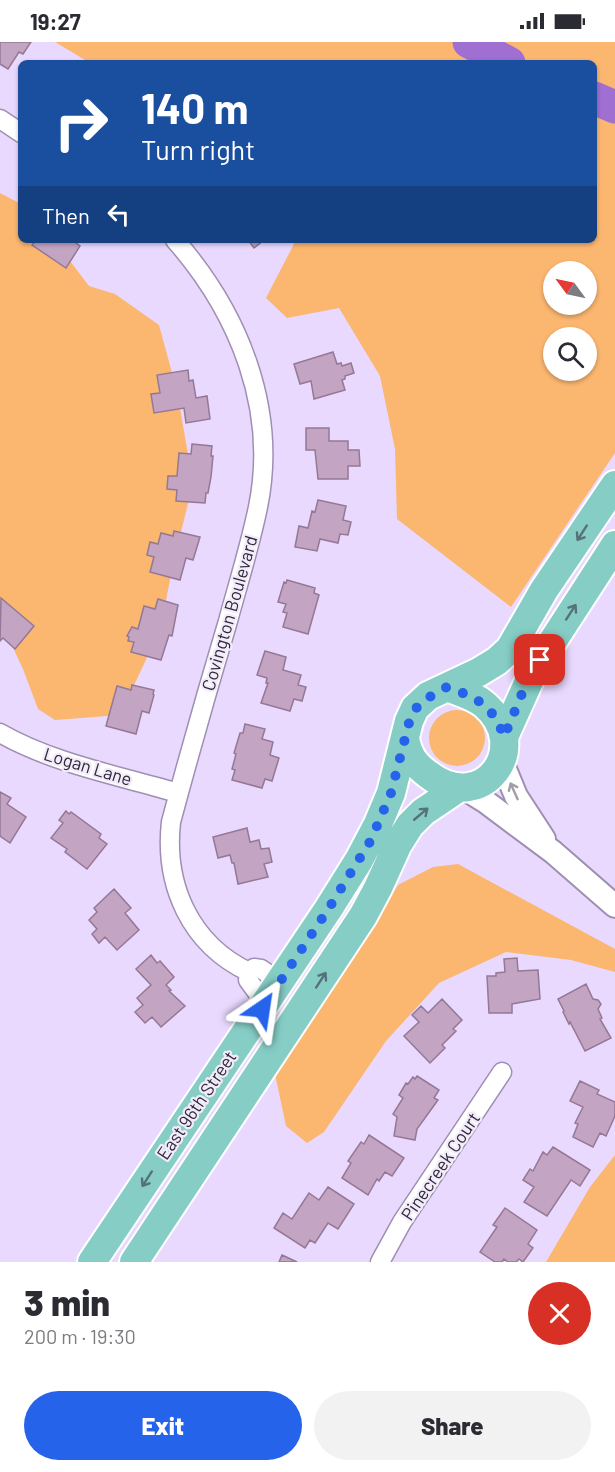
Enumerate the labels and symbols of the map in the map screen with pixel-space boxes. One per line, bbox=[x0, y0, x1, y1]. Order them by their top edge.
north arrow bbox=[543, 261, 597, 315]
one-way arrow bbox=[576, 525, 588, 541]
street label: Covington Boulevard bbox=[196, 533, 262, 693]
one-way arrow bbox=[565, 604, 577, 621]
pin bbox=[514, 634, 565, 685]
street label: Logan Lane bbox=[41, 742, 135, 790]
one-way arrow bbox=[508, 782, 519, 800]
one-way arrow bbox=[413, 807, 428, 821]
one-way arrow bbox=[315, 972, 327, 989]
position arrow bbox=[230, 977, 294, 1041]
street label: East 96th Street bbox=[152, 1046, 240, 1164]
street label: Pinecreek Court bbox=[396, 1108, 484, 1224]
one-way arrow bbox=[140, 1170, 152, 1187]

